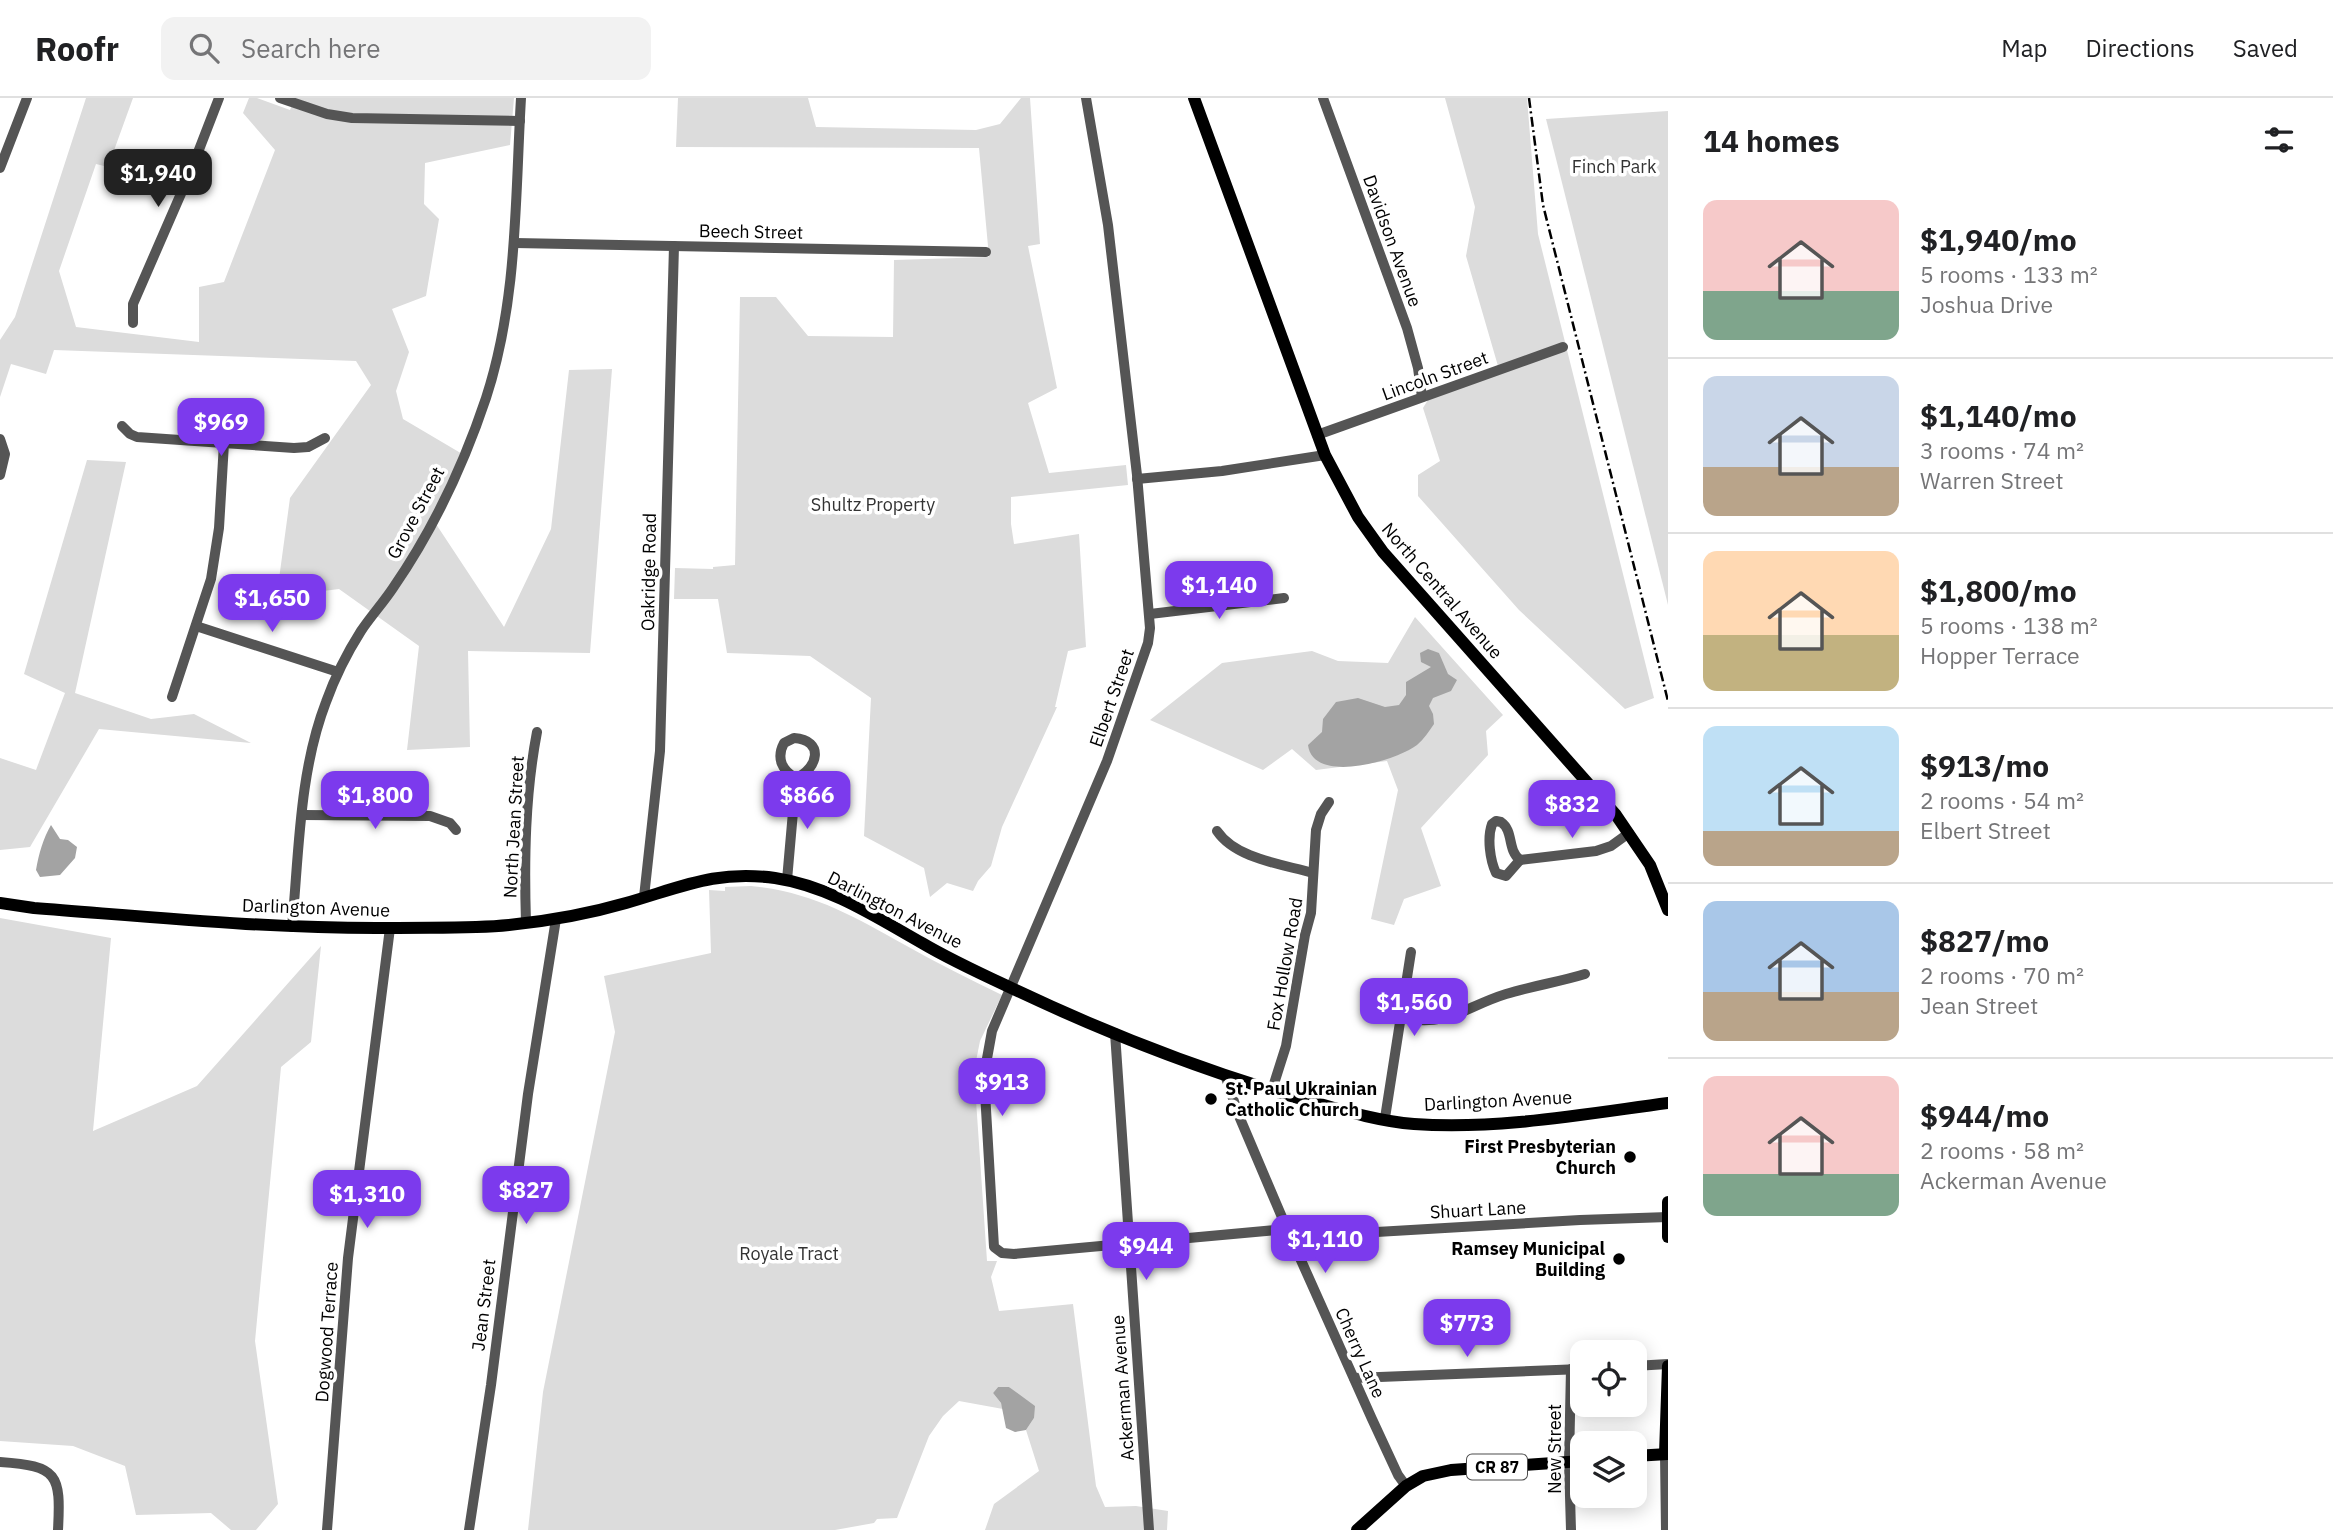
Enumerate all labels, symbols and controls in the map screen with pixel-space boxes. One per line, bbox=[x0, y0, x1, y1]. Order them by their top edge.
search box bbox=[161, 17, 651, 80]
text: Roofr bbox=[35, 27, 119, 70]
icon: search bbox=[185, 29, 223, 67]
text: Search here bbox=[241, 31, 380, 65]
text: Map bbox=[2001, 32, 2047, 64]
text: Directions bbox=[2085, 32, 2195, 64]
text: Saved bbox=[2233, 32, 2298, 64]
text: 14 homes bbox=[1703, 121, 1840, 160]
icon: filters bbox=[2260, 121, 2298, 159]
pin: $1,940 bbox=[101, 150, 215, 209]
park label: Finch Park bbox=[1572, 155, 1657, 178]
text: $1,940 bbox=[120, 157, 196, 187]
street label: Davidson Avenue bbox=[1358, 172, 1427, 310]
street label: Beech Street bbox=[699, 219, 803, 244]
text: $1,940/mo bbox=[1920, 220, 2077, 259]
icon: home bbox=[1759, 228, 1843, 312]
text: 5 rooms · 133 m² bbox=[1920, 259, 2098, 289]
text: Joshua Drive bbox=[1920, 289, 2053, 319]
street label: Lincoln Street bbox=[1379, 346, 1491, 405]
text: $1,140/mo bbox=[1920, 396, 2077, 435]
pin: $969 bbox=[180, 398, 262, 458]
icon: home bbox=[1759, 404, 1843, 488]
text: $969 bbox=[193, 406, 249, 436]
text: 3 rooms · 74 m² bbox=[1920, 435, 2084, 465]
street label: Grove Street bbox=[382, 463, 449, 563]
text: Warren Street bbox=[1920, 465, 2064, 495]
park label: Shultz Property bbox=[811, 493, 935, 516]
street label: Oakridge Road bbox=[636, 513, 661, 631]
street label: North Central Avenue bbox=[1377, 518, 1508, 664]
pin: $1,140 bbox=[1162, 561, 1276, 621]
text: $1,140 bbox=[1181, 569, 1257, 599]
text: $1,800/mo bbox=[1920, 571, 2077, 610]
pin: $1,650 bbox=[215, 574, 329, 634]
icon: home bbox=[1759, 579, 1843, 663]
text: $1,650 bbox=[234, 582, 310, 612]
text: 5 rooms · 138 m² bbox=[1920, 610, 2098, 640]
text: Hopper Terrace bbox=[1920, 640, 2080, 670]
street label: Elbert Street bbox=[1084, 646, 1139, 750]
text: $913/mo bbox=[1920, 746, 2049, 785]
icon: home bbox=[1759, 754, 1843, 838]
street label: North Jean Street bbox=[498, 755, 529, 899]
pin: $1,800 bbox=[318, 772, 432, 831]
pin: $866 bbox=[766, 772, 848, 831]
text: $1,800 bbox=[337, 779, 413, 809]
text: $866 bbox=[779, 779, 835, 809]
pin: $832 bbox=[1531, 780, 1613, 840]
text: 2 rooms · 54 m² bbox=[1920, 785, 2084, 815]
text: $832 bbox=[1544, 788, 1600, 818]
text: Elbert Street bbox=[1920, 815, 2051, 845]
street label: Darlington Avenue bbox=[824, 866, 967, 954]
street label: Darlington Avenue bbox=[241, 893, 391, 922]
street label: Fox Hollow Road bbox=[1261, 896, 1308, 1032]
text: $827/mo bbox=[1920, 921, 2049, 960]
icon: home bbox=[1759, 929, 1843, 1013]
text: 2 rooms · 70 m² bbox=[1920, 960, 2084, 990]
pin: $1,560 bbox=[1357, 978, 1471, 1038]
text: $1,560 bbox=[1376, 986, 1452, 1016]
text: Jean Street bbox=[1920, 990, 2038, 1020]
pin: $913 bbox=[961, 1058, 1043, 1118]
text: $913 bbox=[974, 1066, 1030, 1096]
place label: St. Paul Ukrainian Catholic Church bbox=[1225, 1077, 1377, 1121]
street label: Darlington Avenue bbox=[1423, 1085, 1573, 1116]
marker: St. Paul Ukrainian Catholic Church bbox=[1203, 1091, 1219, 1107]
text: $944/mo bbox=[1920, 1096, 2049, 1135]
icon: home bbox=[1759, 1104, 1843, 1188]
place label: First Presbyterian Church bbox=[1464, 1135, 1616, 1179]
text: 2 rooms · 58 m² bbox=[1920, 1135, 2084, 1165]
marker: First Presbyterian Church bbox=[1622, 1149, 1638, 1165]
text: Ackerman Avenue bbox=[1920, 1165, 2107, 1195]
pin: $827 bbox=[485, 1166, 567, 1226]
pin: $1,310 bbox=[310, 1170, 424, 1230]
text: $827 bbox=[498, 1174, 554, 1204]
text: $1,310 bbox=[329, 1178, 405, 1208]
street label: Shuart Lane bbox=[1429, 1195, 1527, 1224]
pin: $1,110 bbox=[1268, 1216, 1382, 1275]
pin: $944 bbox=[1105, 1222, 1187, 1282]
text: $1,110 bbox=[1287, 1223, 1363, 1253]
text: $944 bbox=[1118, 1230, 1174, 1260]
place label: Ramsey Municipal Building bbox=[1451, 1237, 1606, 1281]
park label: Royale Tract bbox=[739, 1242, 839, 1265]
marker: Ramsey Municipal Building bbox=[1611, 1251, 1627, 1267]
street label: Jean Street bbox=[466, 1258, 501, 1352]
street label: Dogwood Terrace bbox=[310, 1261, 343, 1403]
pin: $773 bbox=[1426, 1300, 1508, 1359]
street label: Cherry Lane bbox=[1330, 1304, 1391, 1402]
text: $773 bbox=[1439, 1307, 1495, 1337]
street label: Ackerman Avenue bbox=[1106, 1314, 1139, 1462]
map controls bbox=[1570, 1340, 1647, 1508]
button: locate bbox=[1570, 1340, 1647, 1417]
street label: New Street bbox=[1543, 1404, 1566, 1494]
button: layers bbox=[1570, 1431, 1647, 1508]
road number: CR 87 bbox=[1467, 1455, 1527, 1480]

